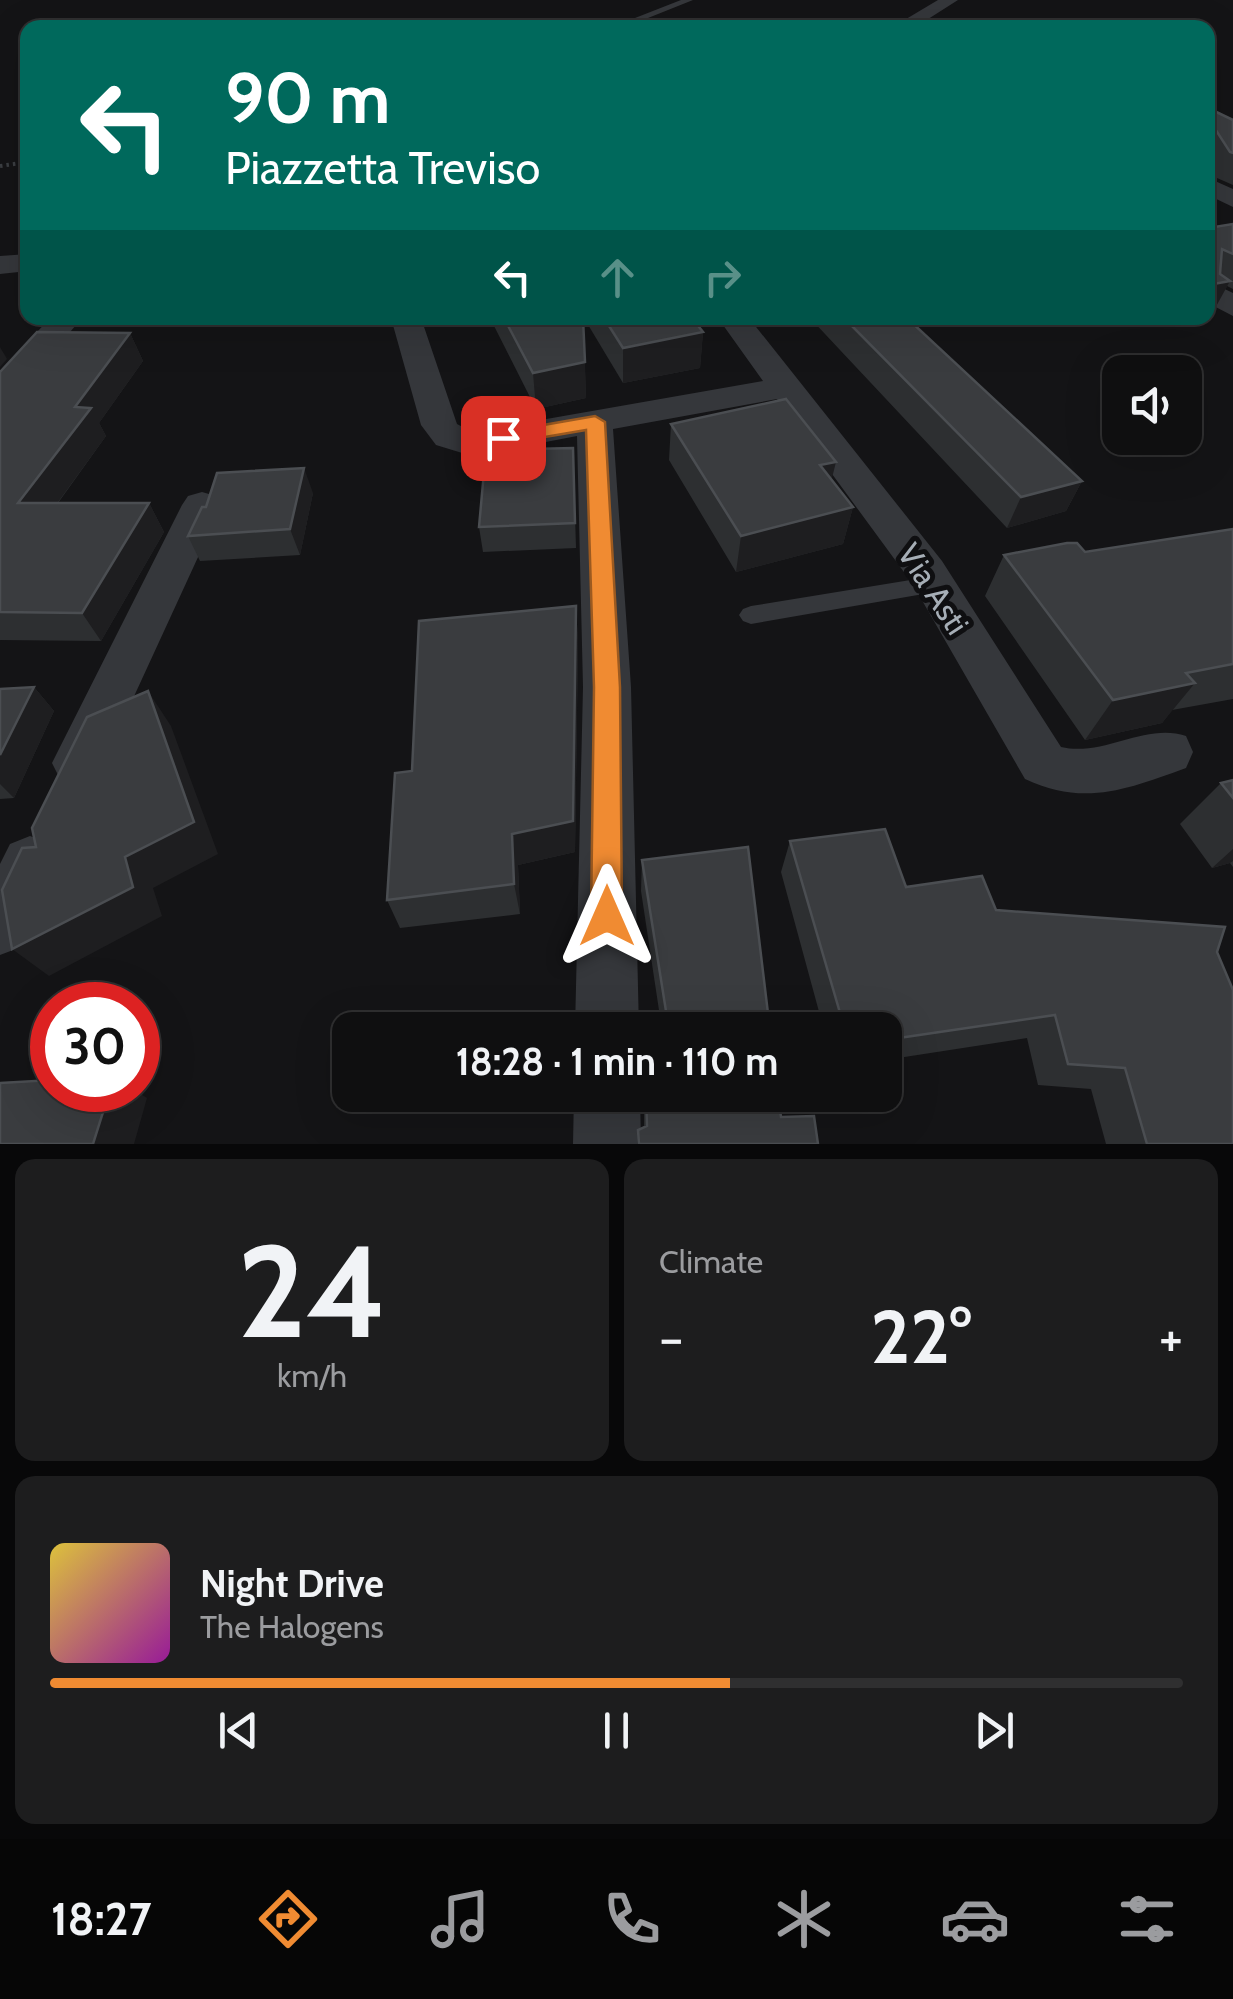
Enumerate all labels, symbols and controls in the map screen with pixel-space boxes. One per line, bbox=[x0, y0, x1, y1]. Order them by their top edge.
text: 90 m bbox=[225, 55, 390, 141]
icon: left bbox=[60, 60, 190, 190]
text: Piazzetta Treviso bbox=[225, 141, 540, 195]
icon: left bbox=[485, 250, 540, 305]
icon: ahead bbox=[590, 250, 645, 305]
icon: right bbox=[695, 250, 750, 305]
map controls bbox=[1102, 355, 1202, 455]
button: sound bbox=[1102, 355, 1202, 455]
pin bbox=[461, 396, 546, 481]
icon: arrive bbox=[476, 411, 531, 466]
street label: Via Asti bbox=[890, 536, 977, 642]
position arrow bbox=[555, 864, 659, 968]
speed limit sign: 30 bbox=[30, 982, 160, 1112]
text: 18:28 · 1 min · 110 m bbox=[456, 1038, 778, 1085]
text: 24 bbox=[237, 1212, 387, 1370]
text: Climate bbox=[659, 1242, 763, 1281]
text: 22° bbox=[870, 1291, 972, 1382]
text: − bbox=[659, 1304, 683, 1371]
text: + bbox=[1159, 1304, 1183, 1371]
text: km/h bbox=[277, 1356, 347, 1395]
text: Night Drive bbox=[200, 1560, 384, 1607]
text: The Halogens bbox=[200, 1607, 384, 1646]
icon: previous bbox=[211, 1703, 266, 1758]
icon: pause bbox=[589, 1703, 644, 1758]
icon: next bbox=[967, 1703, 1022, 1758]
icon: directions bbox=[253, 1884, 323, 1954]
icon: music bbox=[425, 1884, 495, 1954]
icon: phone bbox=[597, 1884, 667, 1954]
icon: climate bbox=[769, 1884, 839, 1954]
icon: car bbox=[940, 1884, 1010, 1954]
icon: filters bbox=[1112, 1884, 1182, 1954]
text: 18:27 bbox=[51, 1892, 151, 1946]

